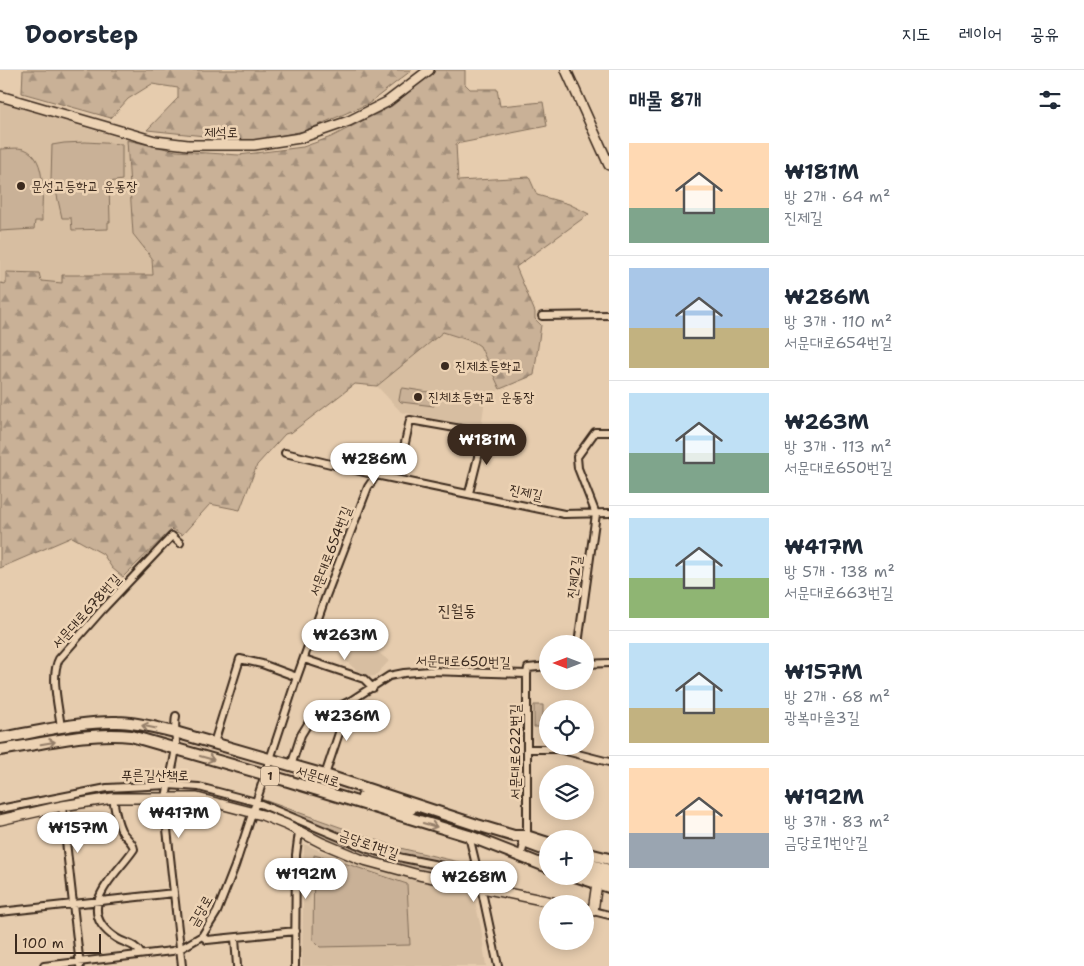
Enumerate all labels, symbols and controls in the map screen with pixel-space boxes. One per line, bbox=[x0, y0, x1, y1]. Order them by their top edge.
text: Doorstep bbox=[25, 19, 138, 51]
text: 지도 bbox=[902, 22, 931, 46]
text: 레이어 bbox=[959, 22, 1002, 46]
text: 공유 bbox=[1030, 22, 1059, 46]
text: 매물 8개 bbox=[629, 86, 702, 114]
icon: filters bbox=[1036, 86, 1064, 114]
street label: 제석로 bbox=[204, 123, 238, 141]
text: ₩181M bbox=[784, 158, 859, 186]
icon: home bbox=[669, 163, 729, 223]
place label: 문성고등학교 운동장 bbox=[31, 177, 138, 195]
marker: 문성고등학교 운동장 bbox=[15, 180, 27, 192]
text: 방 2개 · 64 m² bbox=[784, 186, 890, 207]
text: 진제길 bbox=[784, 207, 823, 228]
text: ₩286M bbox=[784, 283, 870, 311]
icon: home bbox=[669, 288, 729, 348]
text: 방 3개 · 110 m² bbox=[784, 311, 892, 332]
text: 서문대로654번길 bbox=[784, 332, 892, 353]
place label: 진제초등학교 bbox=[455, 357, 523, 375]
marker: 진제초등학교 bbox=[439, 360, 451, 372]
place label: 진체초등학교 운동장 bbox=[428, 388, 535, 406]
marker: 진체초등학교 운동장 bbox=[412, 391, 424, 403]
text: ₩263M bbox=[784, 408, 869, 436]
icon: home bbox=[669, 413, 729, 473]
pin: ₩181M bbox=[452, 424, 522, 466]
text: ₩181M bbox=[458, 429, 516, 450]
text: 방 3개 · 113 m² bbox=[784, 436, 892, 457]
pin: ₩286M bbox=[339, 442, 409, 485]
text: ₩286M bbox=[341, 448, 407, 469]
text: 서문대로650번길 bbox=[784, 457, 893, 478]
street label: 진제길 bbox=[508, 480, 545, 504]
street label: 서문대로654번길 bbox=[305, 503, 356, 598]
text: ₩417M bbox=[784, 533, 863, 561]
icon: home bbox=[669, 538, 729, 598]
street label: 진제2길 bbox=[562, 554, 586, 600]
text: 방 5개 · 138 m² bbox=[784, 561, 895, 582]
street label: 서문대로678번길 bbox=[48, 569, 125, 652]
text: 서문대로663번길 bbox=[784, 582, 893, 603]
district label: 진월동 bbox=[438, 600, 476, 621]
pin: ₩263M bbox=[310, 618, 380, 661]
text: ₩263M bbox=[313, 624, 377, 645]
north arrow bbox=[539, 635, 594, 690]
map controls bbox=[539, 635, 594, 950]
street label: 서문대로650번길 bbox=[415, 651, 511, 671]
text: ₩157M bbox=[784, 658, 863, 686]
icon: home bbox=[669, 663, 729, 723]
text: 방 2개 · 68 m² bbox=[784, 686, 890, 707]
pin: ₩236M bbox=[312, 700, 382, 742]
button: locate bbox=[539, 700, 594, 755]
street label: 서문대로622번길 bbox=[506, 704, 524, 800]
text: ₩236M bbox=[314, 705, 380, 726]
text: 광복마을3길 bbox=[784, 707, 860, 728]
one-way arrow bbox=[142, 721, 158, 731]
one-way arrow bbox=[40, 737, 56, 747]
one-way arrow bbox=[199, 753, 215, 763]
street label: 서문대로 bbox=[294, 761, 342, 791]
button: layers bbox=[539, 765, 594, 820]
street label: 푸른길산책로 bbox=[121, 766, 189, 784]
road number: 1 bbox=[261, 766, 279, 786]
text: ₩192M bbox=[784, 783, 864, 811]
icon: home bbox=[669, 788, 729, 848]
pin: ₩417M bbox=[144, 796, 214, 839]
text: ₩417M bbox=[149, 802, 209, 823]
text: 방 3개 · 83 m² bbox=[784, 811, 890, 832]
pin: ₩157M bbox=[43, 812, 113, 854]
text: ₩157M bbox=[48, 817, 108, 838]
one-way arrow bbox=[421, 820, 437, 830]
street label: 금당로1번길 bbox=[337, 825, 402, 863]
button: + bbox=[539, 830, 594, 885]
text: 금당로1번안길 bbox=[784, 832, 868, 853]
pin: ₩192M bbox=[271, 858, 341, 900]
pin: ₩268M bbox=[439, 860, 509, 903]
text: ₩192M bbox=[276, 863, 336, 884]
text: ₩268M bbox=[441, 866, 507, 887]
street label: 금당로 bbox=[184, 892, 216, 930]
button: − bbox=[539, 895, 594, 950]
scale bar bbox=[15, 931, 101, 954]
text: 100 m bbox=[22, 934, 64, 952]

